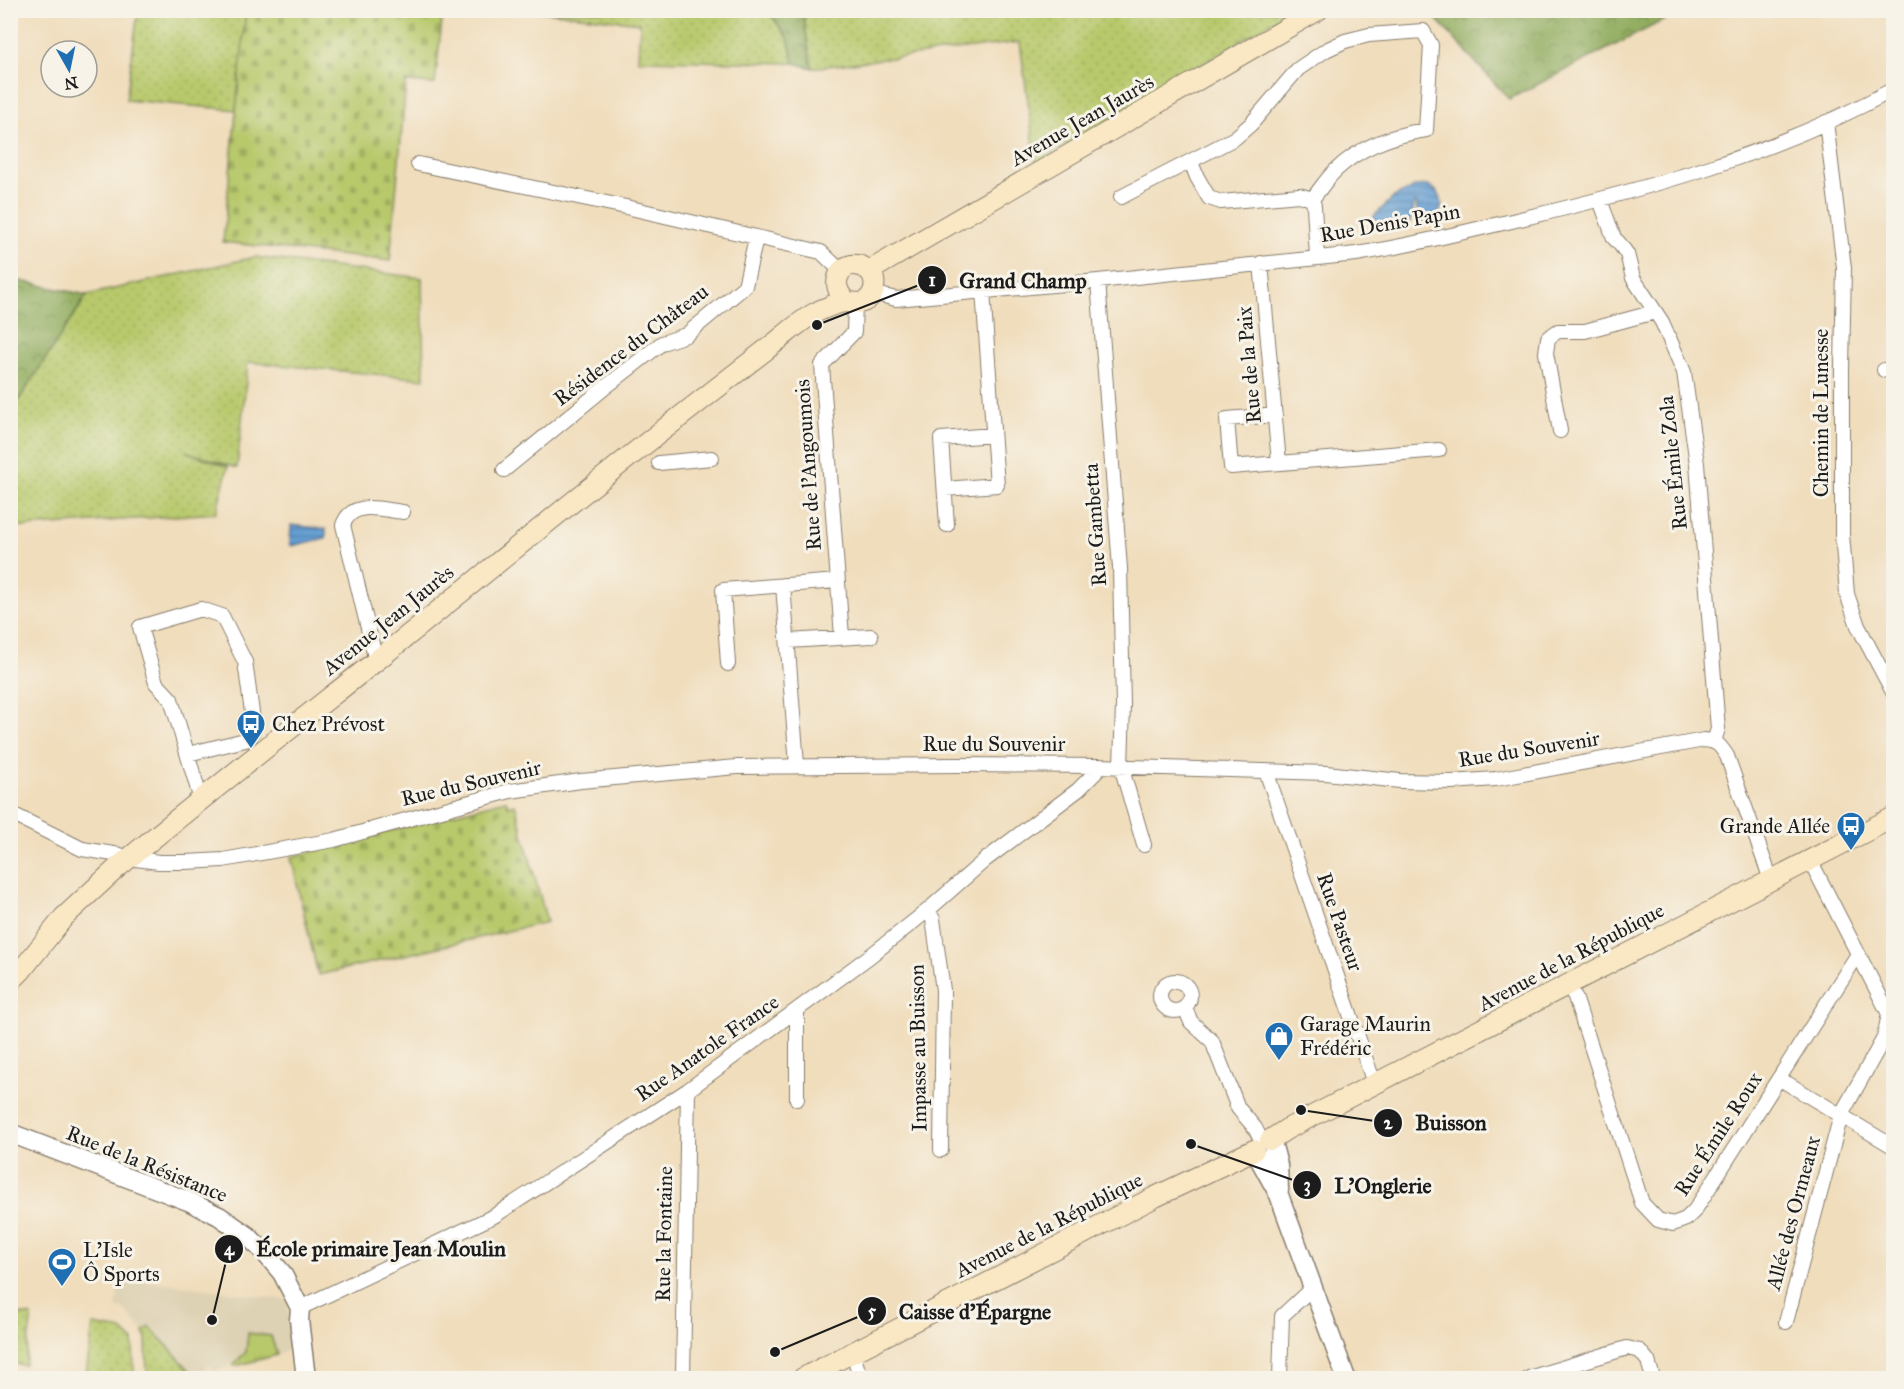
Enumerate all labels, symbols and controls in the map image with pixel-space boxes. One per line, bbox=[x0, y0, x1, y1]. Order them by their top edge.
north arrow bbox=[39, 39, 99, 99]
street label: Avenue Jean Jaurès bbox=[1005, 68, 1158, 172]
text: N bbox=[63, 73, 79, 94]
street label: Rue Denis Papin bbox=[1318, 198, 1462, 248]
callout: Grand Champ bbox=[917, 260, 1098, 300]
text: Grand Champ bbox=[959, 267, 1087, 294]
text: 1 bbox=[928, 269, 936, 291]
street label: Résidence du Château bbox=[549, 278, 713, 412]
street label: Rue de la Paix bbox=[1231, 305, 1267, 425]
street label: Chemin de Lunesse bbox=[1808, 328, 1834, 497]
street label: Rue de l'Angoumois bbox=[789, 378, 827, 552]
street label: Rue Émile Zola bbox=[1652, 395, 1693, 531]
street label: Rue Gambetta bbox=[1078, 462, 1112, 588]
street label: Avenue Jean Jaurès bbox=[316, 559, 459, 682]
bus stop icon: Chez Prévost bbox=[235, 708, 267, 750]
place label: Chez Prévost bbox=[272, 711, 386, 737]
street label: Rue du Souvenir bbox=[1456, 725, 1602, 773]
street label: Rue du Souvenir bbox=[923, 731, 1066, 757]
street label: Rue du Souvenir bbox=[398, 754, 544, 812]
bus stop icon: Grande Allée bbox=[1835, 810, 1867, 852]
place label: Grande Allée bbox=[1720, 813, 1830, 839]
street label: Rue Pasteur bbox=[1311, 869, 1369, 975]
street label: Avenue de la République bbox=[1473, 897, 1669, 1018]
street label: Impasse au Buisson bbox=[904, 964, 932, 1132]
street label: Rue Anatole France bbox=[630, 989, 784, 1107]
place label: Garage Maurin Frédéric bbox=[1300, 1011, 1431, 1061]
shop icon: Garage Maurin Frédéric bbox=[1263, 1020, 1295, 1062]
street label: Rue Émile Roux bbox=[1668, 1066, 1768, 1201]
callout: Buisson bbox=[1373, 1103, 1498, 1143]
text: Buisson bbox=[1415, 1109, 1487, 1136]
text: 2 bbox=[1384, 1112, 1394, 1134]
street label: Rue de la Résistance bbox=[63, 1120, 232, 1208]
street label: Allée des Ormeaux bbox=[1760, 1132, 1826, 1294]
callout: L'Onglerie bbox=[1292, 1165, 1444, 1205]
street label: Rue la Fontaine bbox=[650, 1166, 678, 1302]
street label: Avenue de la République bbox=[950, 1166, 1147, 1284]
text: L'Onglerie bbox=[1334, 1172, 1432, 1199]
text: 3 bbox=[1303, 1174, 1311, 1197]
callout: École primaire Jean Moulin bbox=[214, 1229, 518, 1269]
text: École primaire Jean Moulin bbox=[256, 1235, 506, 1263]
place label: L'Isle Ô Sports bbox=[83, 1237, 160, 1287]
text: 4 bbox=[224, 1238, 235, 1261]
sports icon: L'Isle Ô Sports bbox=[46, 1246, 78, 1288]
callout: Caisse d'Épargne bbox=[857, 1291, 1063, 1331]
text: Caisse d'Épargne bbox=[899, 1298, 1051, 1325]
text: 5 bbox=[868, 1300, 877, 1322]

